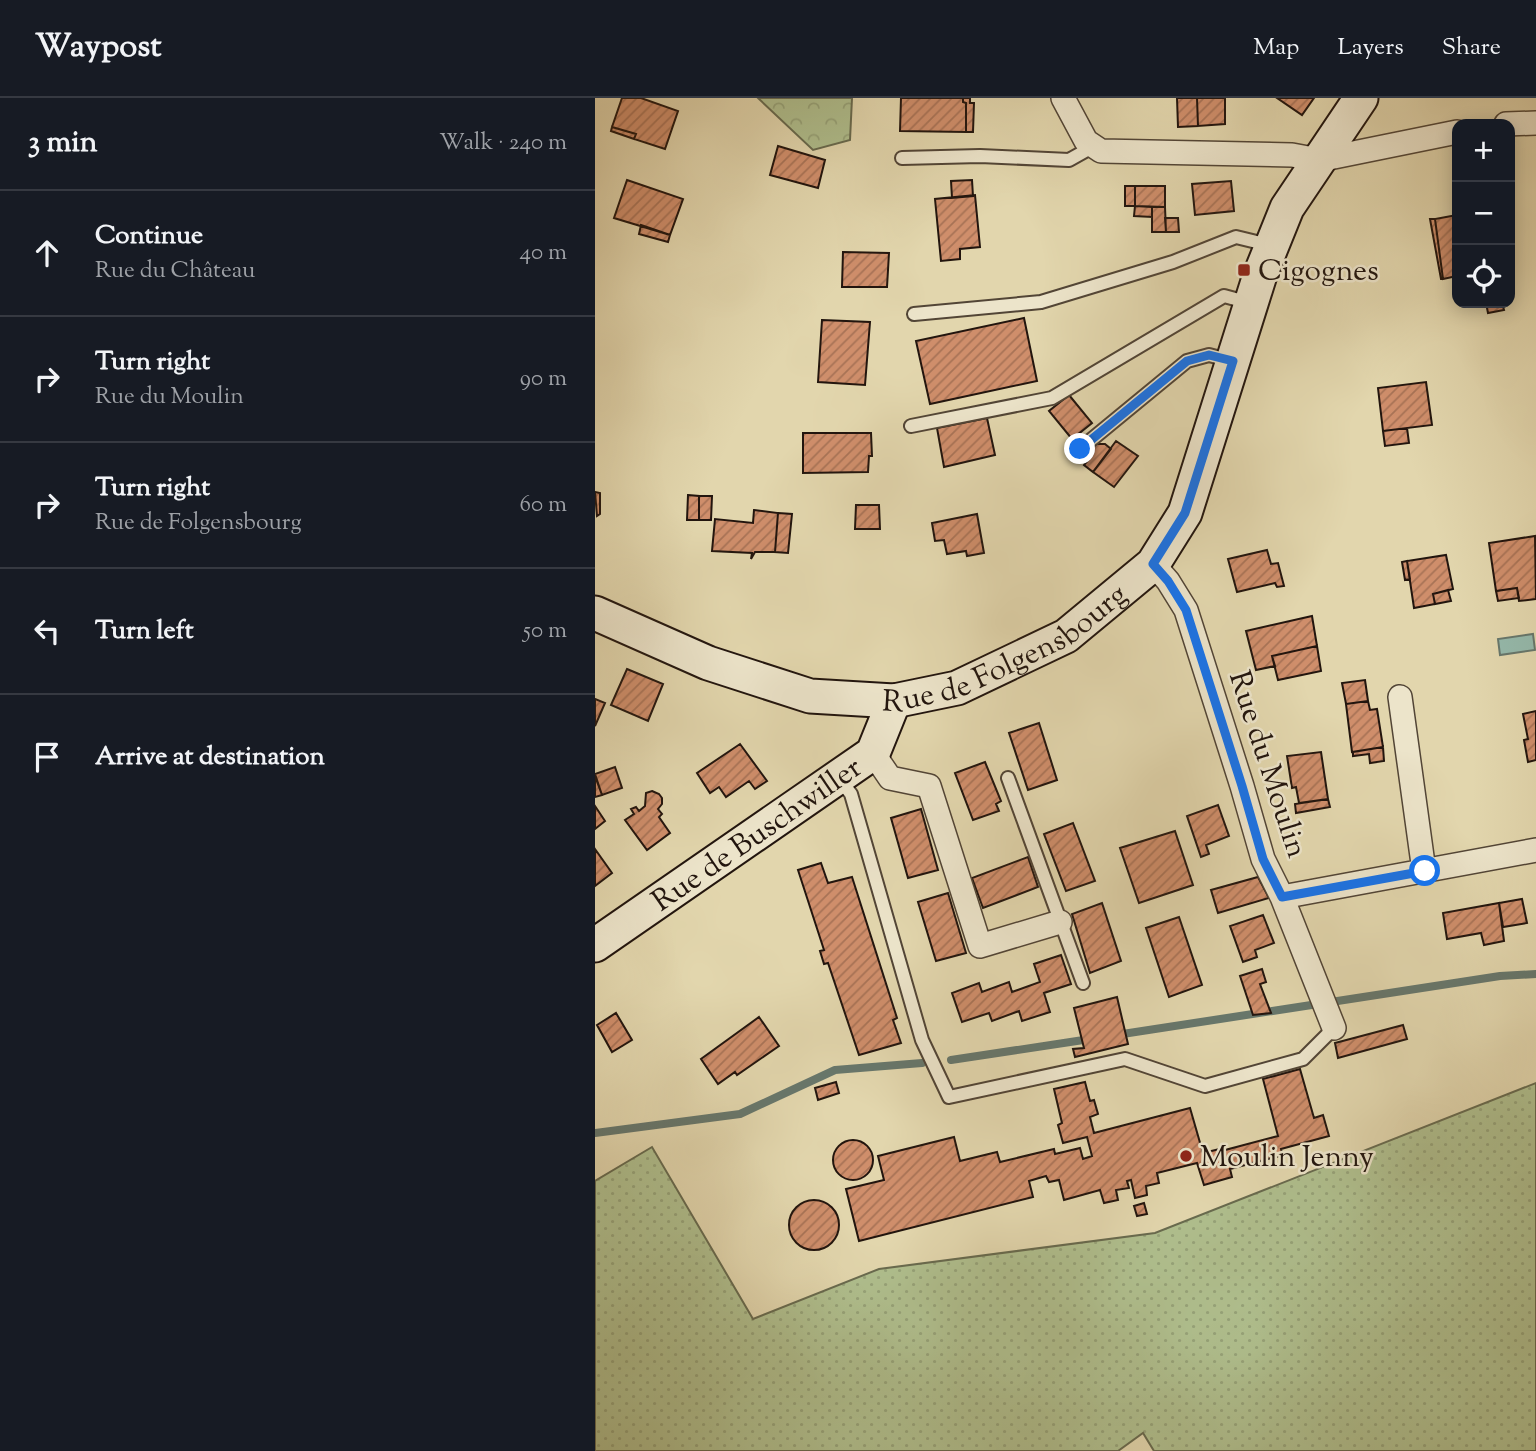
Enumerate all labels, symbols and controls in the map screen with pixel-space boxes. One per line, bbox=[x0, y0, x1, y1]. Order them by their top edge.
text: Waypost bbox=[35, 24, 162, 72]
text: Map bbox=[1253, 31, 1299, 65]
text: Layers bbox=[1337, 31, 1404, 65]
text: Share bbox=[1442, 31, 1501, 65]
map controls bbox=[1452, 119, 1515, 308]
button: + bbox=[1452, 119, 1515, 182]
text: 3 min bbox=[28, 122, 98, 165]
text: Walk · 240 m bbox=[439, 127, 567, 160]
button: − bbox=[1452, 182, 1515, 245]
text: Continue bbox=[95, 218, 203, 255]
icon: ahead bbox=[28, 234, 66, 272]
text: 40 m bbox=[520, 237, 567, 270]
button: locate bbox=[1452, 245, 1515, 308]
place label: Cigognes bbox=[1258, 251, 1379, 294]
text: Rue du Château bbox=[95, 255, 255, 288]
marker: Cigognes bbox=[1236, 262, 1252, 278]
text: Turn right bbox=[95, 344, 210, 381]
icon: right bbox=[28, 360, 66, 398]
text: 90 m bbox=[520, 363, 567, 396]
text: Rue du Moulin bbox=[95, 381, 244, 414]
route end bbox=[1064, 433, 1095, 464]
text: Turn right bbox=[95, 470, 210, 507]
icon: right bbox=[28, 486, 66, 524]
text: 60 m bbox=[519, 489, 567, 522]
text: Rue de Folgensbourg bbox=[95, 507, 302, 540]
street label: Rue de Folgensbourg bbox=[881, 575, 1137, 726]
icon: left bbox=[28, 612, 66, 650]
text: Turn left bbox=[95, 613, 194, 650]
text: 50 m bbox=[523, 615, 567, 648]
street label: Rue du Moulin bbox=[1216, 666, 1317, 864]
icon: arrive bbox=[28, 738, 66, 776]
text: Arrive at destination bbox=[95, 739, 325, 776]
street label: Rue de Buschwiller bbox=[644, 748, 871, 923]
route start bbox=[1409, 855, 1440, 886]
place label: Moulin Jenny bbox=[1200, 1137, 1374, 1180]
marker: Moulin Jenny bbox=[1178, 1148, 1194, 1164]

